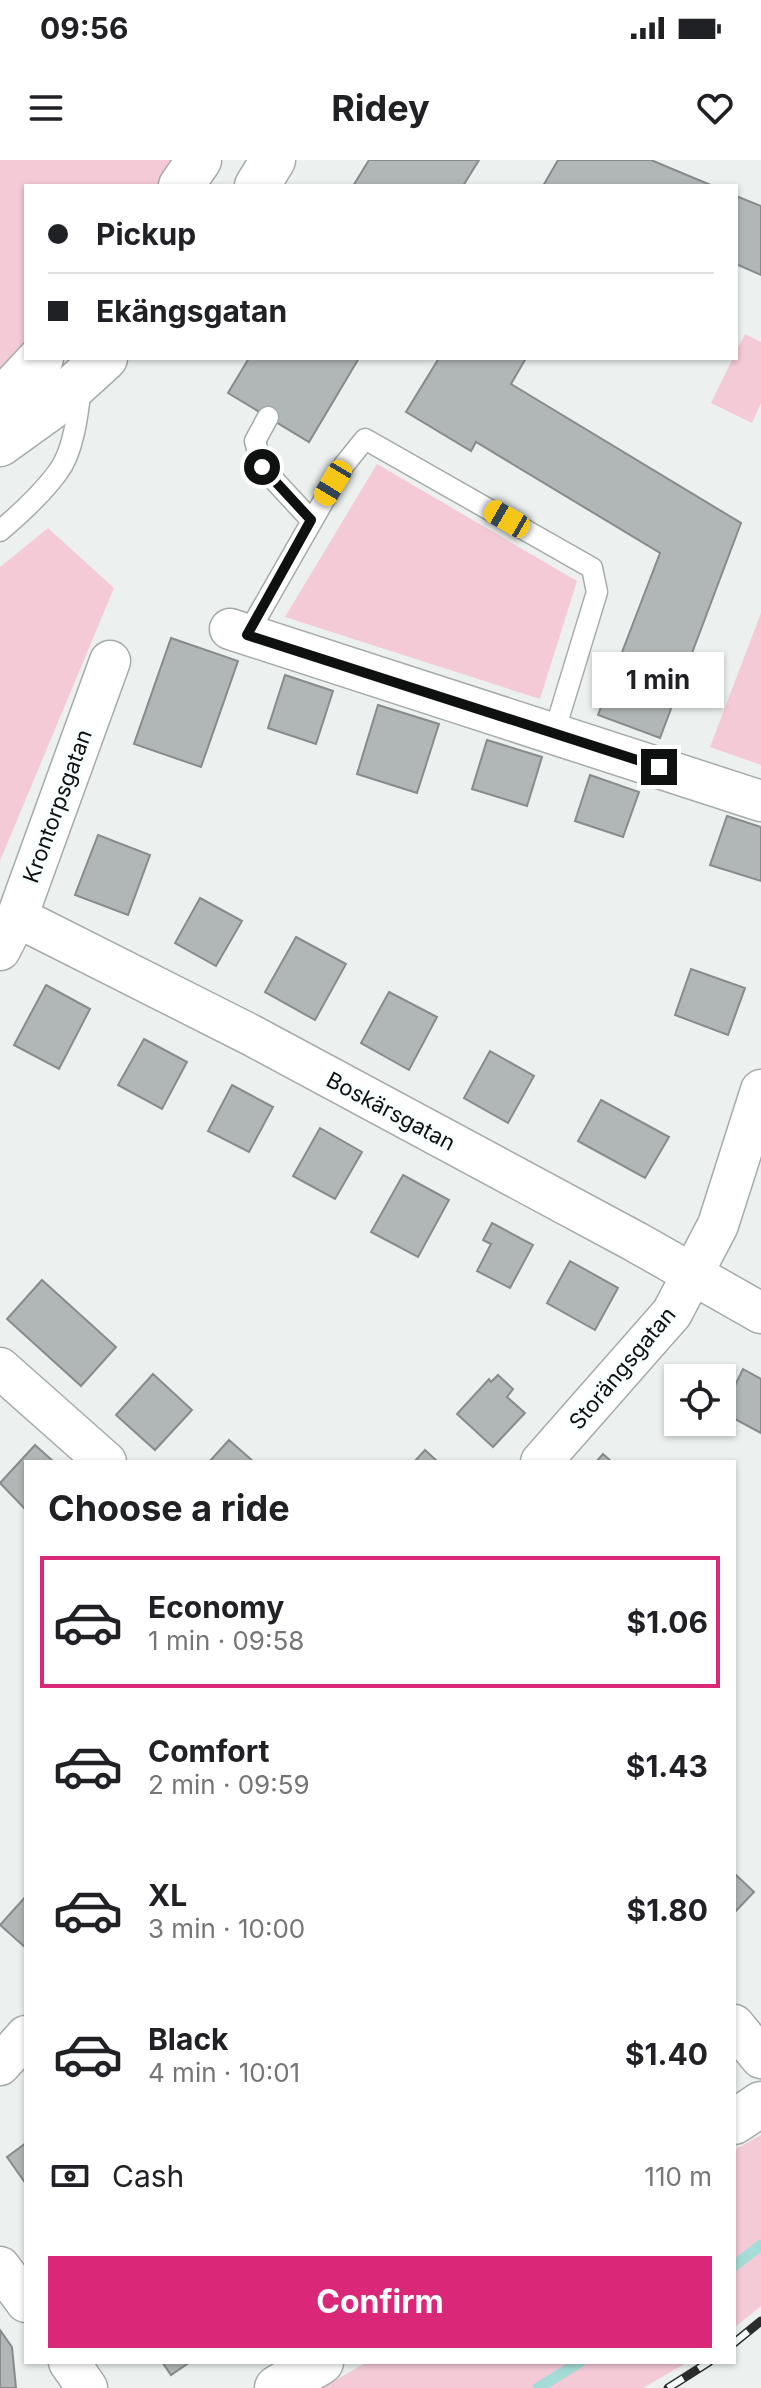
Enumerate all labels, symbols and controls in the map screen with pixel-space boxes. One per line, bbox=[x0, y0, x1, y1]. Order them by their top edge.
text: 09:56 bbox=[40, 10, 128, 46]
icon: menu bbox=[24, 86, 68, 130]
text: Ridey bbox=[331, 86, 430, 130]
icon: heart bbox=[693, 86, 737, 130]
text: Pickup bbox=[96, 216, 196, 252]
text: Ekängsgatan bbox=[96, 293, 287, 329]
route start bbox=[244, 449, 280, 485]
car bbox=[310, 456, 356, 510]
car bbox=[480, 497, 534, 541]
callout: 1 min bbox=[593, 651, 725, 707]
text: 1 min bbox=[626, 664, 690, 695]
street label: Krontorpsgatan bbox=[17, 726, 97, 886]
route end bbox=[641, 749, 677, 785]
street label: Boskärsgatan bbox=[322, 1066, 460, 1156]
street label: Storängsgatan bbox=[563, 1302, 681, 1434]
map controls bbox=[664, 1364, 736, 1436]
button: locate bbox=[664, 1364, 736, 1436]
text: Choose a ride bbox=[48, 1486, 290, 1530]
icon: car bbox=[52, 1586, 124, 1658]
text: Economy bbox=[148, 1589, 284, 1625]
text: $1.06 bbox=[627, 1604, 708, 1640]
text: 1 min · 09:58 bbox=[148, 1625, 304, 1656]
icon: car bbox=[52, 1730, 124, 1802]
text: Comfort bbox=[148, 1733, 269, 1769]
text: $1.43 bbox=[626, 1748, 708, 1784]
text: 2 min · 09:59 bbox=[148, 1769, 310, 1800]
icon: car bbox=[52, 1874, 124, 1946]
text: XL bbox=[148, 1877, 187, 1913]
text: $1.80 bbox=[626, 1892, 708, 1928]
text: 3 min · 10:00 bbox=[148, 1913, 305, 1944]
icon: car bbox=[52, 2018, 124, 2090]
text: Black bbox=[148, 2021, 228, 2057]
text: $1.40 bbox=[625, 2036, 708, 2072]
text: 4 min · 10:01 bbox=[148, 2057, 300, 2088]
icon: cash bbox=[48, 2154, 92, 2198]
text: Cash bbox=[112, 2158, 184, 2194]
text: 110 m bbox=[644, 2161, 712, 2192]
button: Confirm bbox=[48, 2256, 712, 2348]

